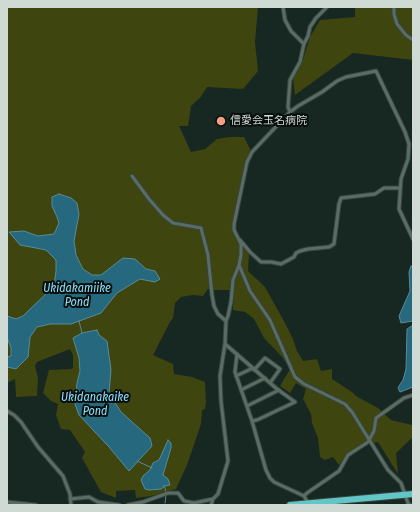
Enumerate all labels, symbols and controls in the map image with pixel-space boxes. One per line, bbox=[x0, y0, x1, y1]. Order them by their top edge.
place label: 信愛会玉名病院 bbox=[230, 114, 307, 128]
marker: 信愛会玉名病院 bbox=[215, 115, 227, 127]
water label: Ukidakamiike Pond bbox=[43, 282, 111, 310]
water label: Ukidanakaike Pond bbox=[61, 391, 129, 419]

